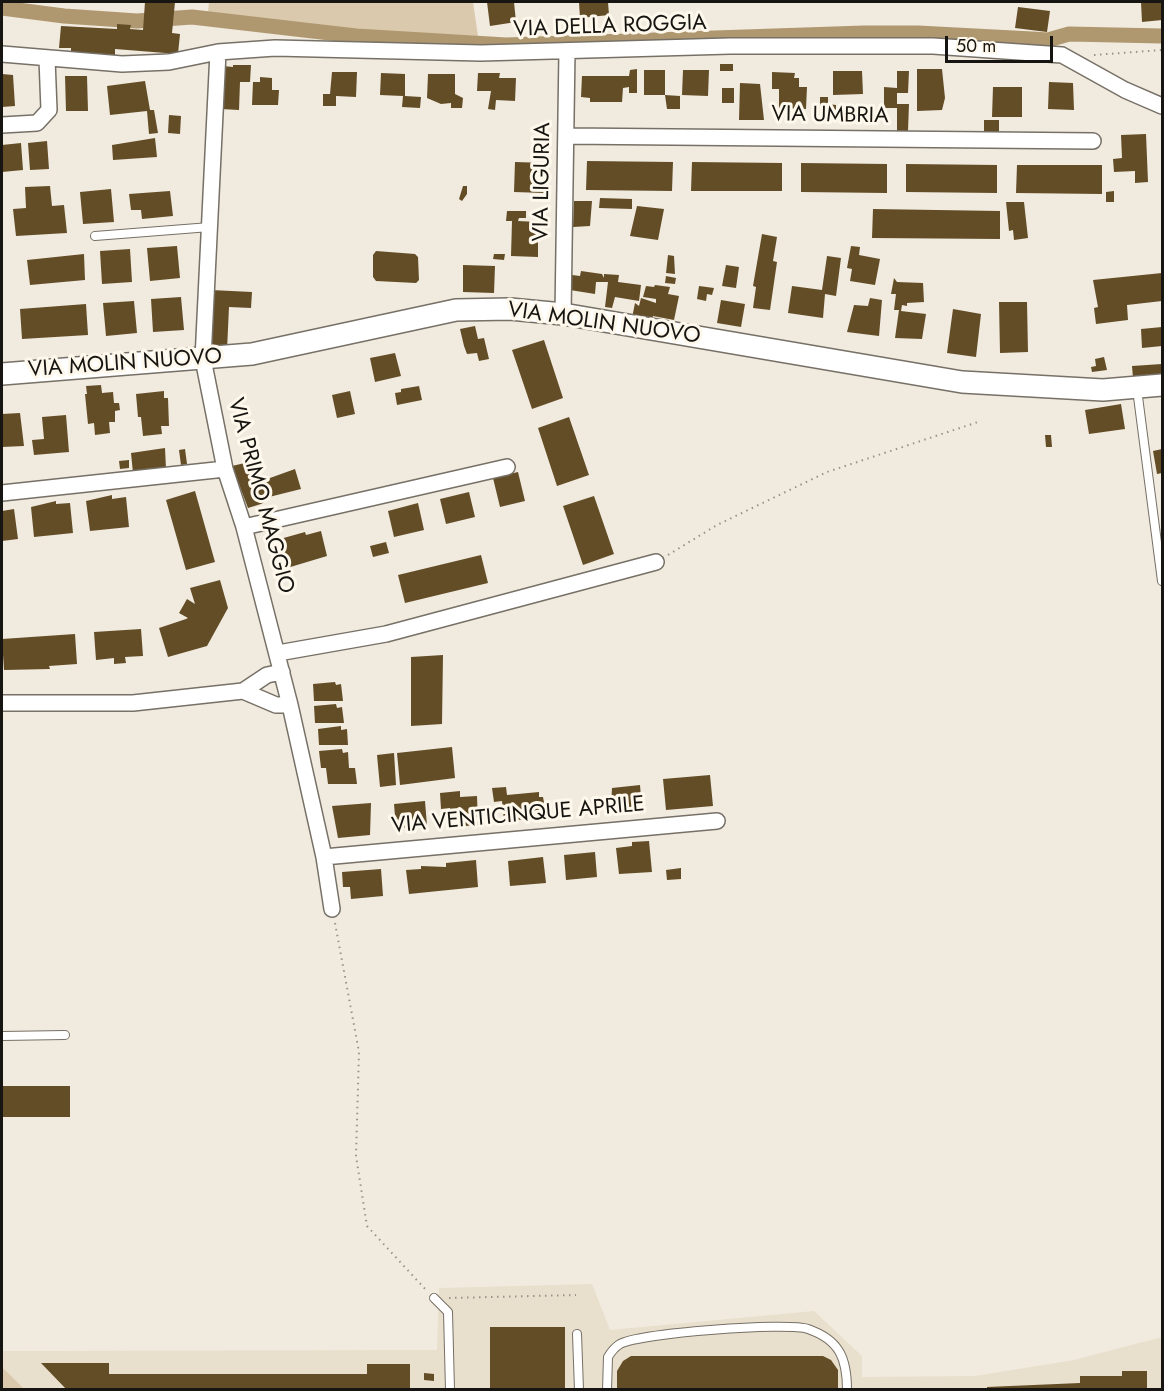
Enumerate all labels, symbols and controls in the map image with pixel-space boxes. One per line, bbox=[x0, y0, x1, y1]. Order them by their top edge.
street label: VIA DELLA ROGGIA bbox=[513, 10, 707, 44]
scale bar bbox=[948, 24, 1056, 62]
text: 50 m bbox=[956, 33, 996, 59]
street label: VIA UMBRIA bbox=[771, 102, 889, 130]
street label: VIA LIGURIA bbox=[529, 122, 557, 242]
street label: VIA MOLIN NUOVO bbox=[506, 297, 702, 351]
street label: VIA MOLIN NUOVO bbox=[27, 344, 223, 384]
street label: VIA PRIMO MAGGIO bbox=[221, 395, 299, 597]
street label: VIA VENTICINQUE APRILE bbox=[390, 792, 646, 840]

